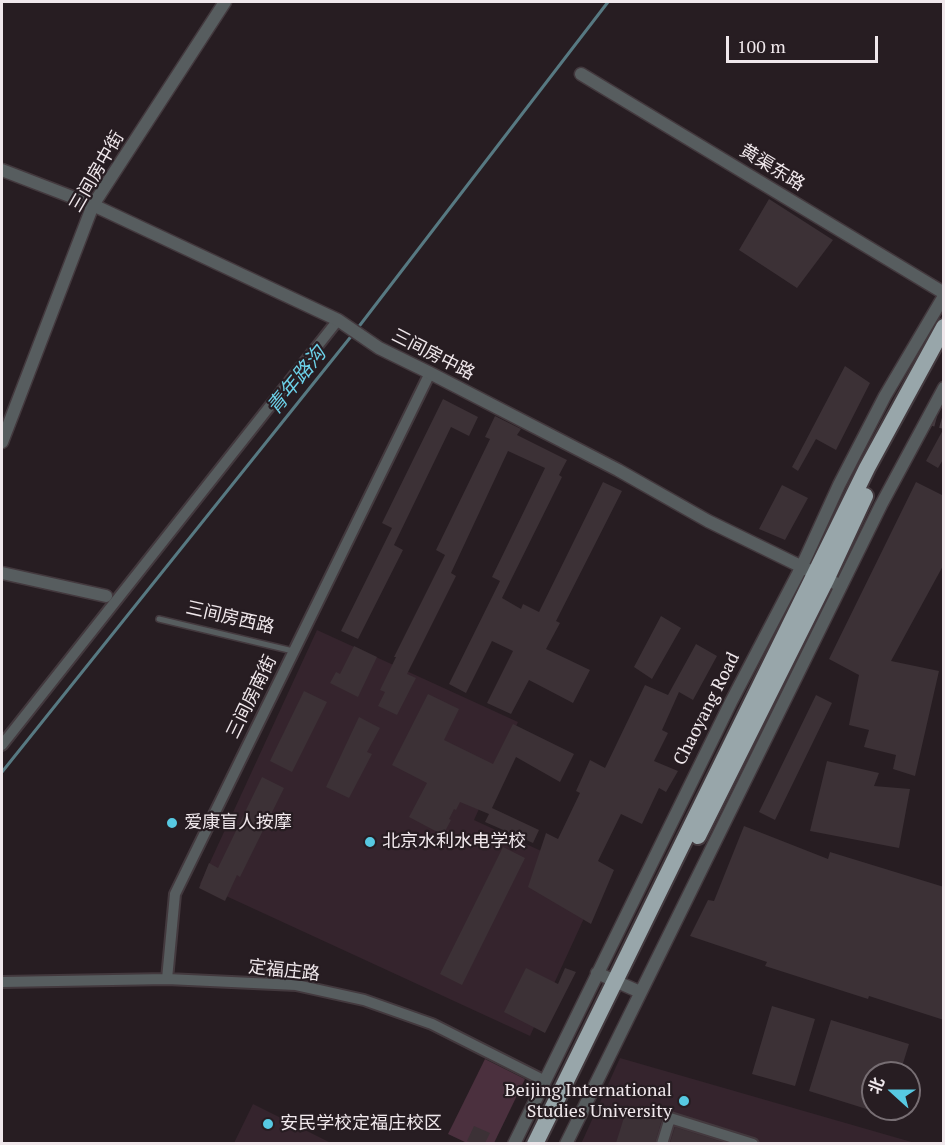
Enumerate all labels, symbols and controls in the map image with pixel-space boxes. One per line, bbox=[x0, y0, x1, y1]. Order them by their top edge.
scale bar bbox=[729, 24, 880, 62]
text: 100 m bbox=[737, 34, 786, 58]
street label: 三间房中街 bbox=[65, 128, 129, 216]
street label: 黄渠东路 bbox=[736, 140, 808, 196]
street label: 三间房中路 bbox=[388, 325, 478, 385]
water label: 青年路沟 bbox=[263, 342, 331, 420]
street label: 三间房西路 bbox=[184, 597, 276, 639]
street label: Chaoyang Road bbox=[669, 649, 745, 769]
street label: 三间房南街 bbox=[223, 652, 281, 742]
place label: 爱康盲人按摩 bbox=[184, 812, 292, 834]
marker: 爱康盲人按摩 bbox=[165, 816, 179, 830]
place label: 北京水利水电学校 bbox=[382, 831, 526, 853]
marker: 北京水利水电学校 bbox=[363, 835, 377, 849]
street label: 定福庄路 bbox=[247, 956, 321, 986]
north arrow bbox=[861, 1061, 921, 1121]
text: 北 bbox=[863, 1074, 889, 1097]
place label: Beijing International Studies University bbox=[505, 1080, 672, 1122]
marker: Beijing International Studies University bbox=[677, 1094, 691, 1108]
place label: 安民学校定福庄校区 bbox=[280, 1113, 442, 1135]
marker: 安民学校定福庄校区 bbox=[261, 1117, 275, 1131]

